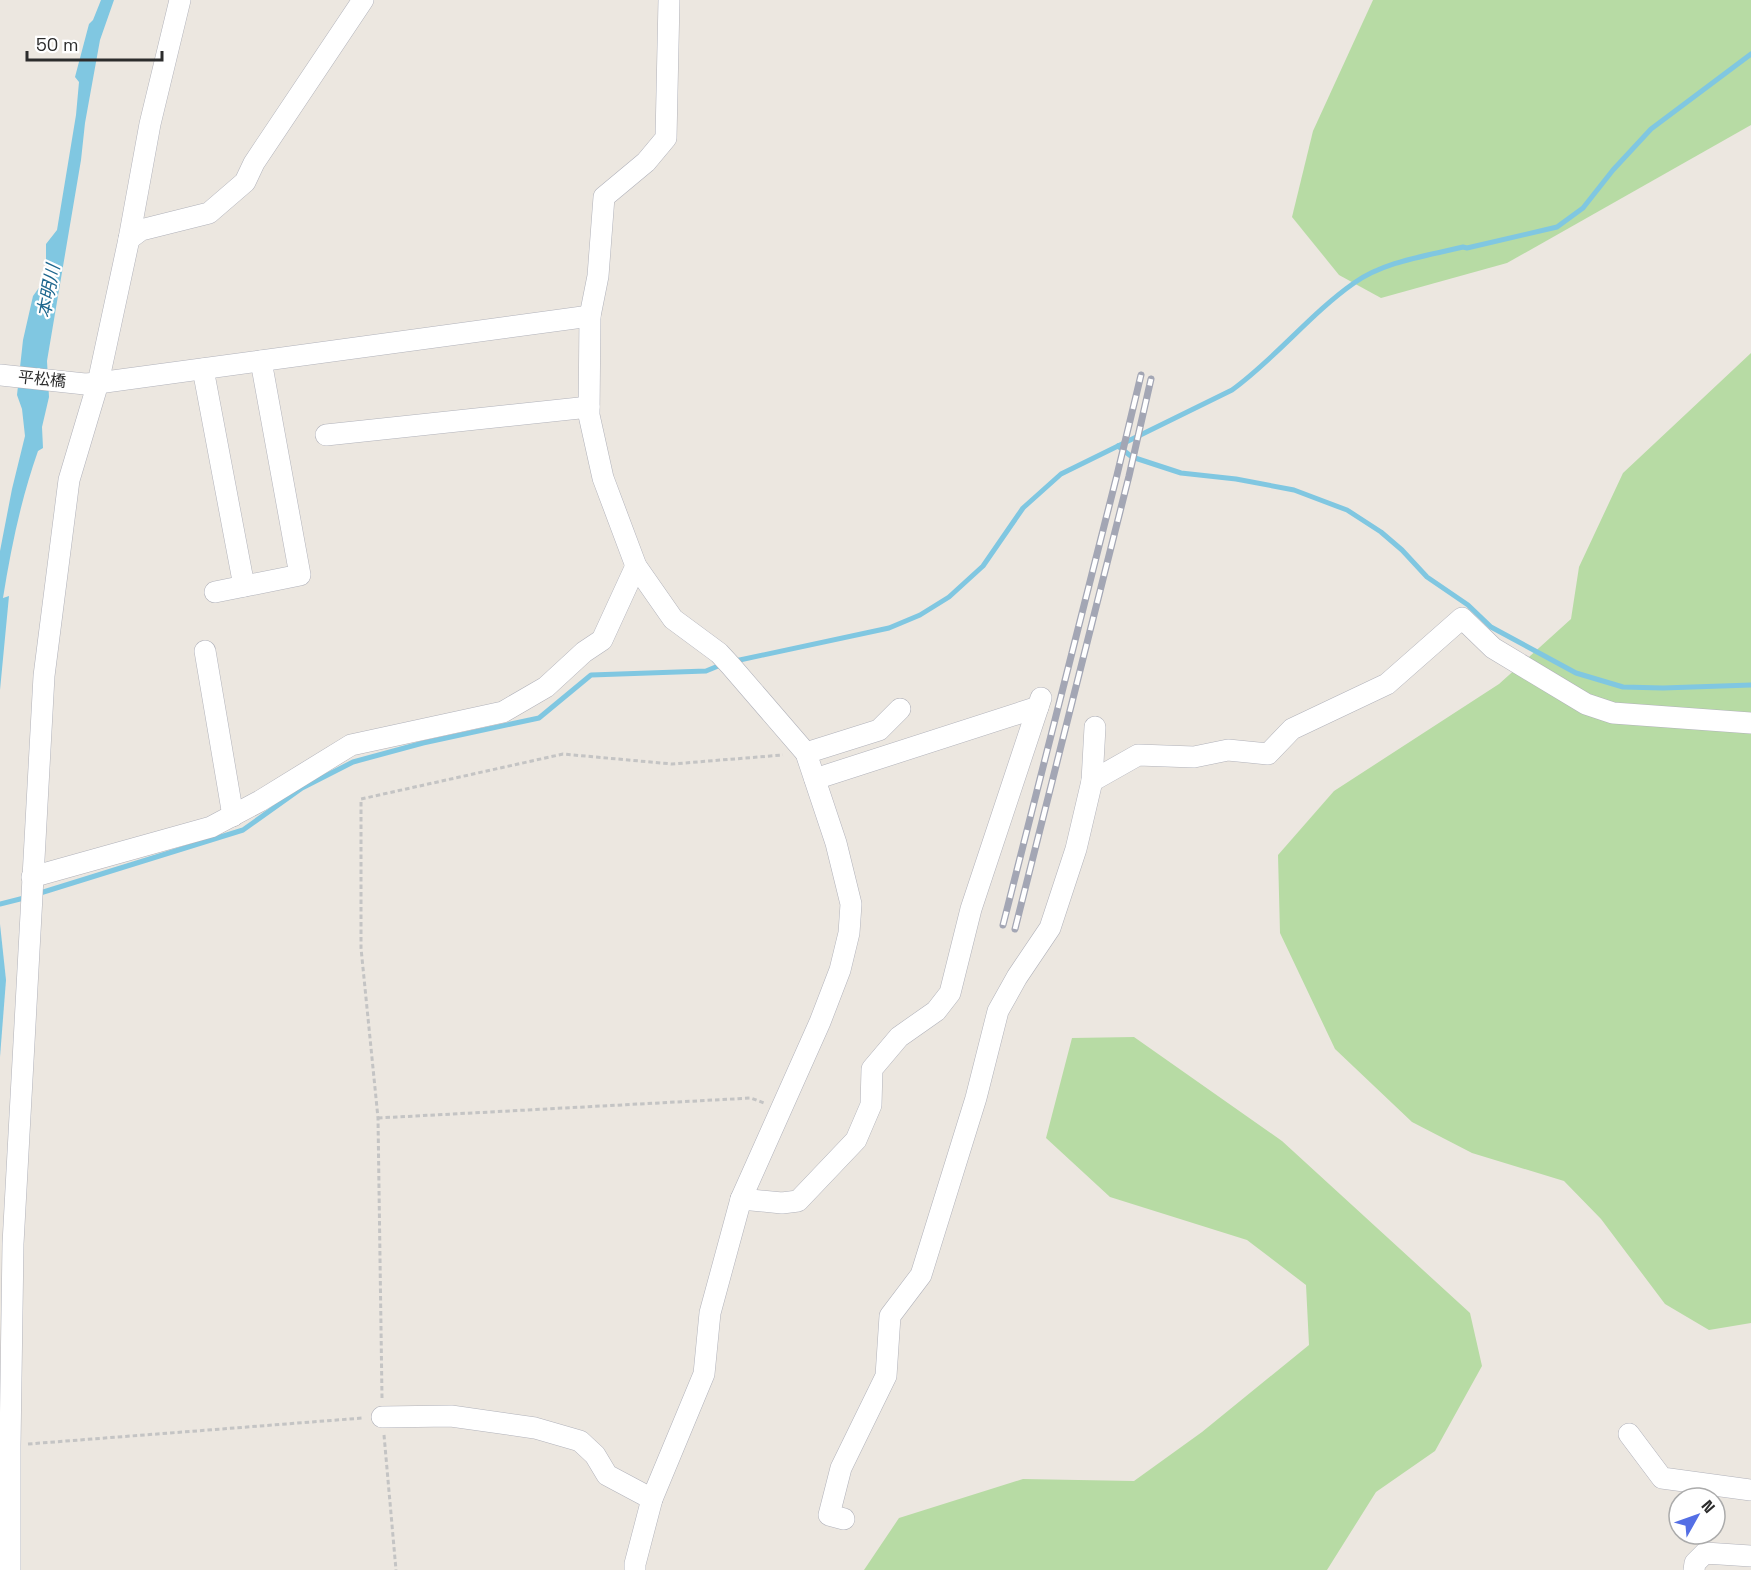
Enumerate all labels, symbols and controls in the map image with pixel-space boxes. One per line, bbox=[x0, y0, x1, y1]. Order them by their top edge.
scale bar bbox=[27, 24, 162, 62]
text: 50 m bbox=[36, 33, 78, 56]
water label: 本明川 bbox=[32, 260, 65, 320]
street label: 平松橋 bbox=[17, 366, 67, 392]
north arrow bbox=[1667, 1486, 1727, 1546]
text: N bbox=[1697, 1496, 1720, 1518]

